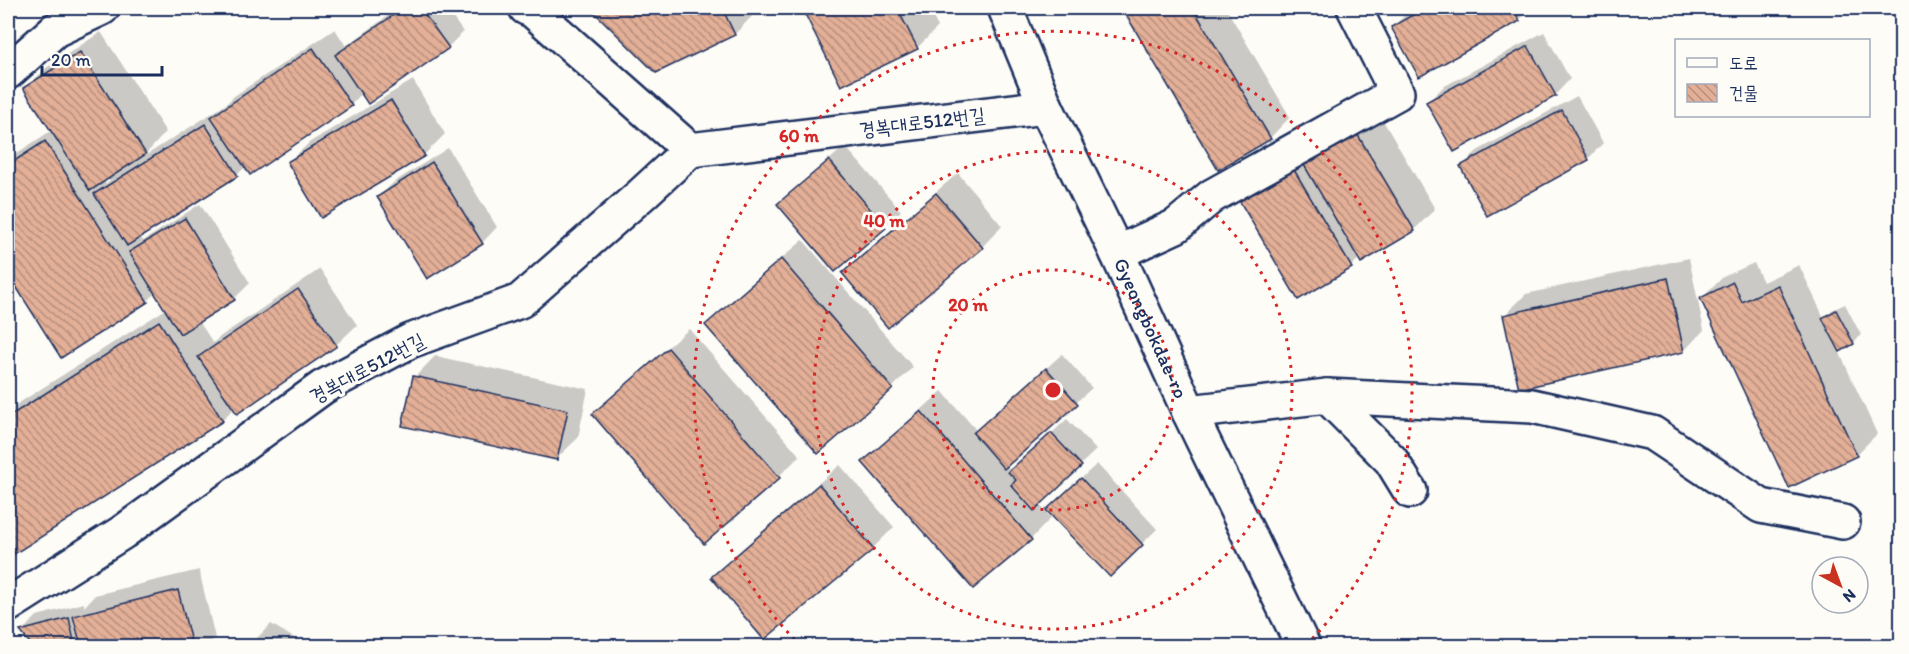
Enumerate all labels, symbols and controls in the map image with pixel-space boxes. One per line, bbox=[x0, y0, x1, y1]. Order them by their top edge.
scale bar bbox=[42, 39, 162, 77]
legend bbox=[1675, 39, 1870, 117]
text: 20 m bbox=[51, 49, 91, 71]
text: 도로 bbox=[1729, 52, 1758, 74]
text: 건물 bbox=[1729, 82, 1758, 104]
street label: 경복대로512번길 bbox=[858, 102, 986, 142]
text: 60 m bbox=[779, 125, 820, 147]
text: 40 m bbox=[863, 210, 905, 232]
street label: Gyeongbokdae-ro bbox=[1109, 254, 1193, 402]
text: 20 m bbox=[948, 294, 989, 316]
street label: 경복대로512번길 bbox=[305, 328, 429, 408]
centre of rings bbox=[1043, 380, 1063, 400]
north arrow bbox=[1810, 555, 1870, 615]
text: N bbox=[1839, 585, 1860, 607]

